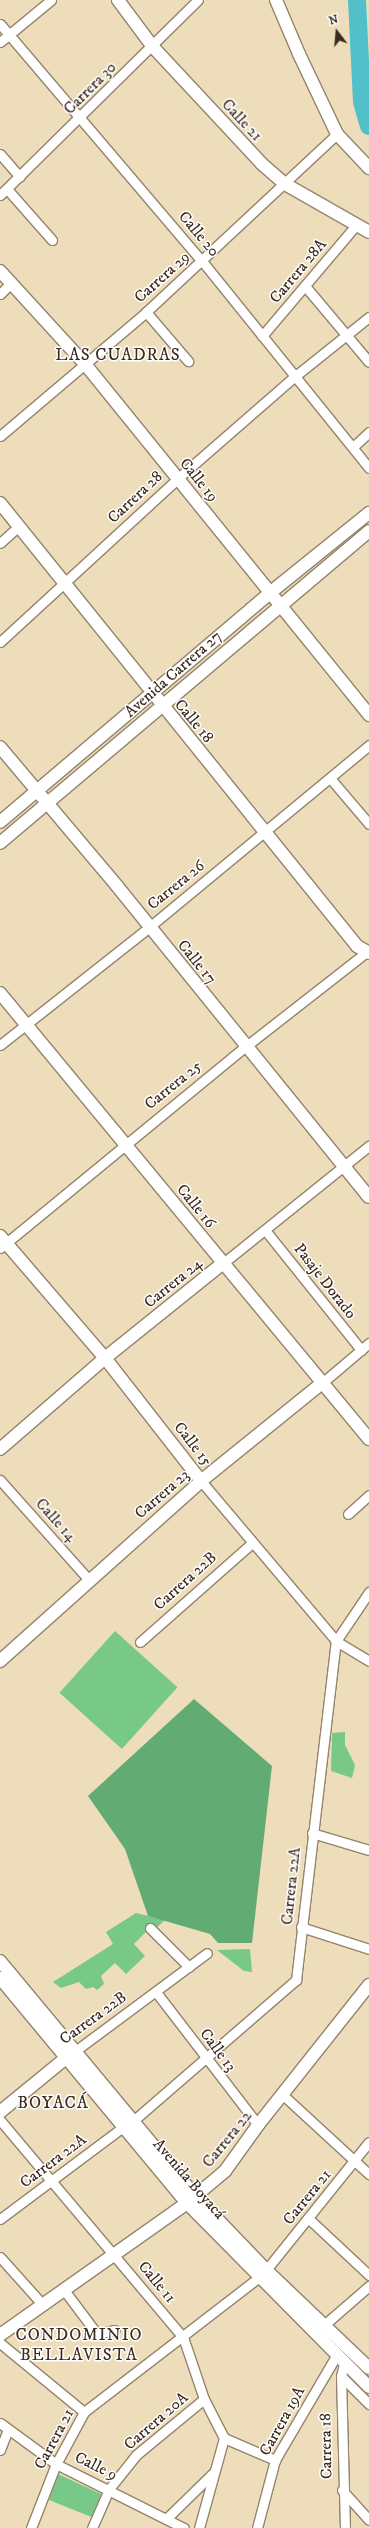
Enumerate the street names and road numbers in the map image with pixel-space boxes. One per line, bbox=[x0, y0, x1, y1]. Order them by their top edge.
street label: Carrera 30 bbox=[60, 58, 120, 118]
street label: Calle 21 bbox=[218, 95, 266, 145]
street label: Calle 20 bbox=[174, 207, 224, 261]
street label: Carrera 28A bbox=[266, 235, 330, 307]
street label: Carrera 29 bbox=[130, 247, 194, 307]
street label: Calle 19 bbox=[176, 454, 222, 506]
street label: Carrera 28 bbox=[104, 467, 166, 527]
street label: Avenida Carrera 27 bbox=[121, 627, 225, 721]
street label: Calle 18 bbox=[170, 695, 218, 747]
street label: Carrera 26 bbox=[143, 856, 209, 914]
street label: Calle 17 bbox=[173, 936, 221, 988]
street label: Carrera 25 bbox=[141, 1056, 205, 1114]
street label: Calle 16 bbox=[172, 1180, 220, 1232]
street label: Pasaje Dorado bbox=[290, 1240, 360, 1322]
street label: Carrera 24 bbox=[140, 1254, 206, 1312]
street label: Calle 15 bbox=[170, 1418, 216, 1470]
street label: Carrera 23 bbox=[131, 1465, 193, 1523]
street label: Calle 14 bbox=[31, 1494, 81, 1546]
street label: Carrera 22B bbox=[150, 1548, 220, 1614]
street label: Carrera 22A bbox=[277, 1846, 305, 1926]
street label: Carrera 22B bbox=[56, 1987, 130, 2049]
street label: Calle 13 bbox=[196, 2025, 240, 2075]
street label: Carrera 22 bbox=[198, 2107, 256, 2171]
street label: Carrera 22A bbox=[16, 2130, 90, 2192]
street label: Avenida Boyacá bbox=[149, 2135, 229, 2223]
street label: Carrera 21 bbox=[279, 2165, 335, 2229]
street label: Calle 11 bbox=[134, 2257, 180, 2307]
street label: Carrera 19A bbox=[255, 2383, 309, 2459]
street label: Carrera 20A bbox=[120, 2388, 192, 2454]
street label: Carrera 21 bbox=[30, 2405, 78, 2473]
street label: Carrera 18 bbox=[316, 2413, 336, 2479]
street label: Calle 9 bbox=[72, 2448, 120, 2484]

